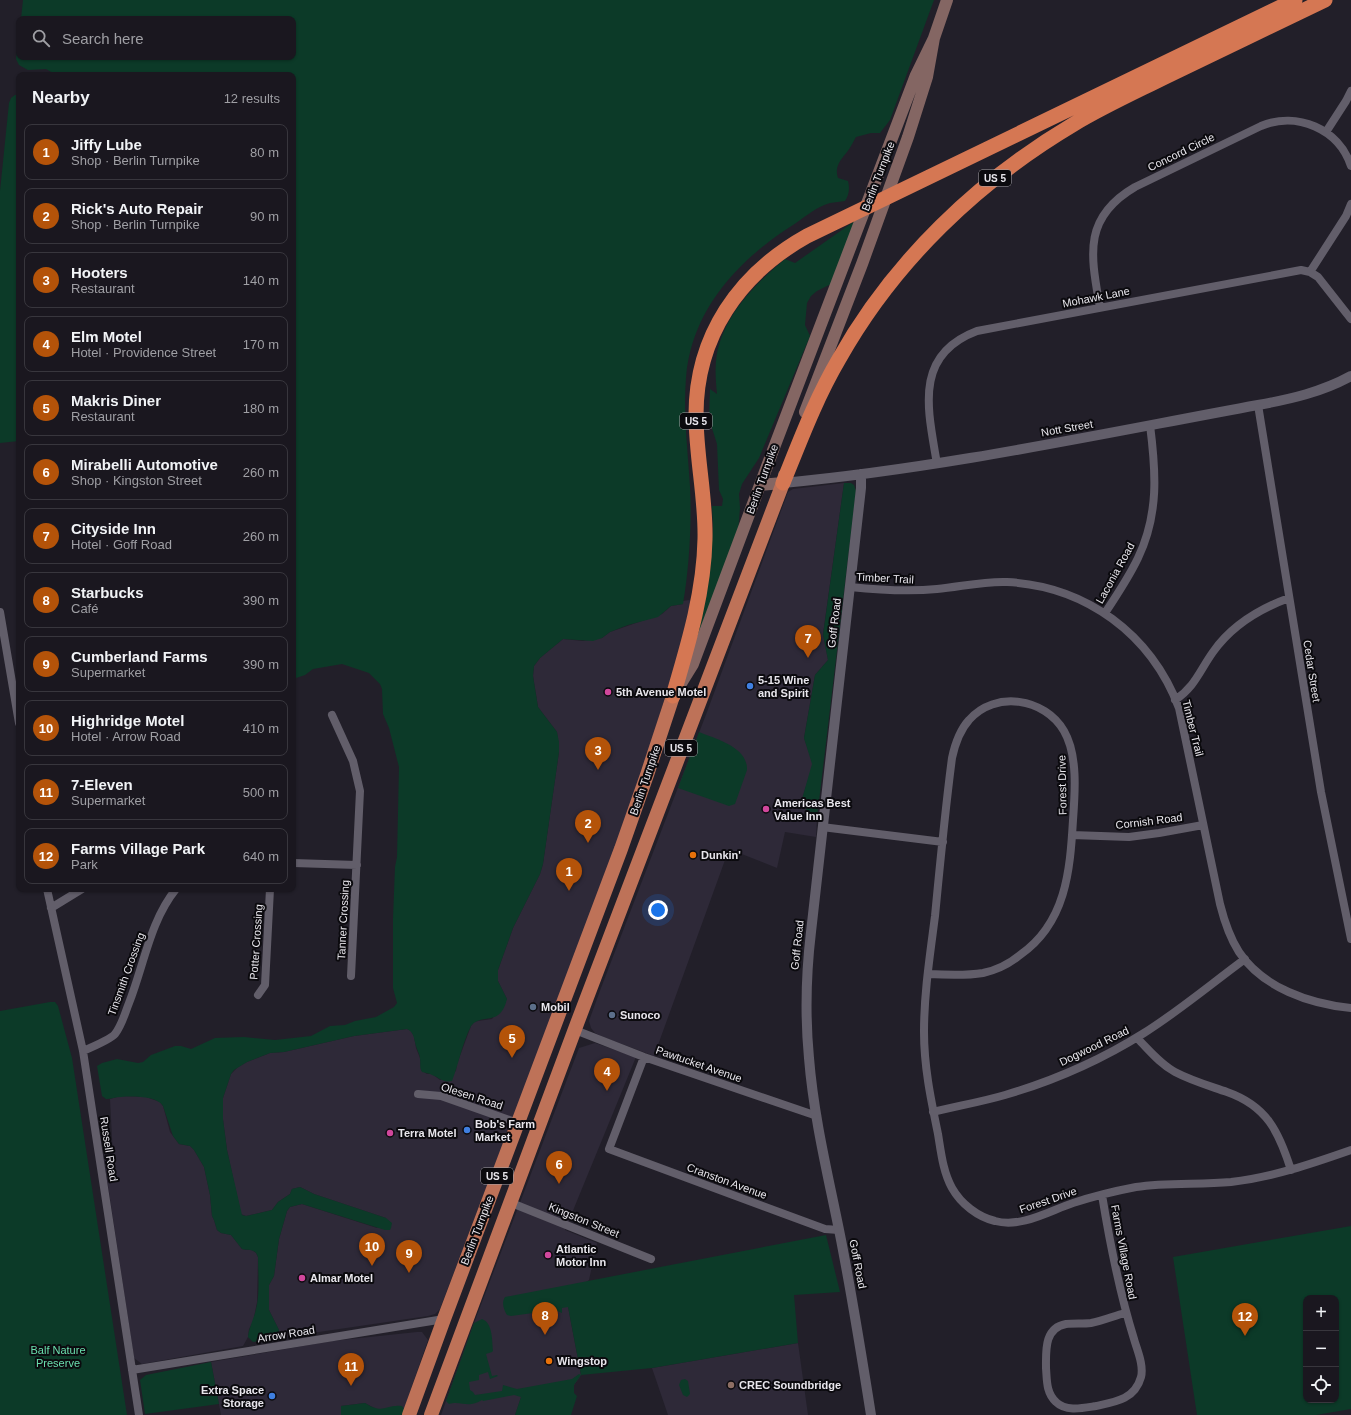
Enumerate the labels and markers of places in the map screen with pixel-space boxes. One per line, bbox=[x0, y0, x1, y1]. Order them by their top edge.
pin: 7 bbox=[795, 625, 821, 658]
place label: 5-15 Wine and Spirit bbox=[758, 674, 809, 699]
marker: 5-15 Wine and Spirit bbox=[745, 681, 755, 691]
place label: 5th Avenue Motel bbox=[616, 686, 706, 698]
marker: 5th Avenue Motel bbox=[603, 687, 613, 697]
pin: 3 bbox=[585, 737, 611, 770]
place label: Americas Best Value Inn bbox=[774, 797, 851, 822]
marker: Americas Best Value Inn bbox=[761, 804, 771, 814]
pin: 2 bbox=[575, 810, 601, 843]
place label: Dunkin' bbox=[701, 849, 741, 861]
marker: Dunkin' bbox=[688, 850, 698, 860]
pin: 1 bbox=[556, 858, 582, 891]
place label: Mobil bbox=[541, 1001, 570, 1013]
marker: Mobil bbox=[528, 1002, 538, 1012]
place label: Sunoco bbox=[620, 1009, 661, 1021]
marker: Sunoco bbox=[607, 1010, 617, 1020]
pin: 5 bbox=[499, 1025, 525, 1058]
pin: 4 bbox=[594, 1058, 620, 1091]
place label: Bob's Farm Market bbox=[475, 1118, 535, 1143]
marker: Bob's Farm Market bbox=[462, 1125, 472, 1135]
place label: Terra Motel bbox=[398, 1127, 456, 1139]
marker: Terra Motel bbox=[385, 1128, 395, 1138]
pin: 6 bbox=[546, 1151, 572, 1184]
pin: 10 bbox=[359, 1233, 385, 1266]
pin: 9 bbox=[396, 1240, 422, 1273]
place label: Atlantic Motor Inn bbox=[556, 1243, 606, 1268]
marker: Atlantic Motor Inn bbox=[543, 1250, 553, 1260]
place label: Almar Motel bbox=[310, 1272, 373, 1284]
marker: Almar Motel bbox=[297, 1273, 307, 1283]
pin: 8 bbox=[532, 1302, 558, 1335]
pin: 12 bbox=[1232, 1303, 1258, 1336]
pin: 11 bbox=[338, 1353, 364, 1386]
place label: Wingstop bbox=[557, 1355, 607, 1367]
marker: Wingstop bbox=[544, 1356, 554, 1366]
place label: CREC Soundbridge bbox=[739, 1379, 841, 1391]
marker: CREC Soundbridge bbox=[726, 1380, 736, 1390]
place label: Extra Space Storage bbox=[201, 1384, 264, 1409]
marker: Extra Space Storage bbox=[267, 1391, 277, 1401]

